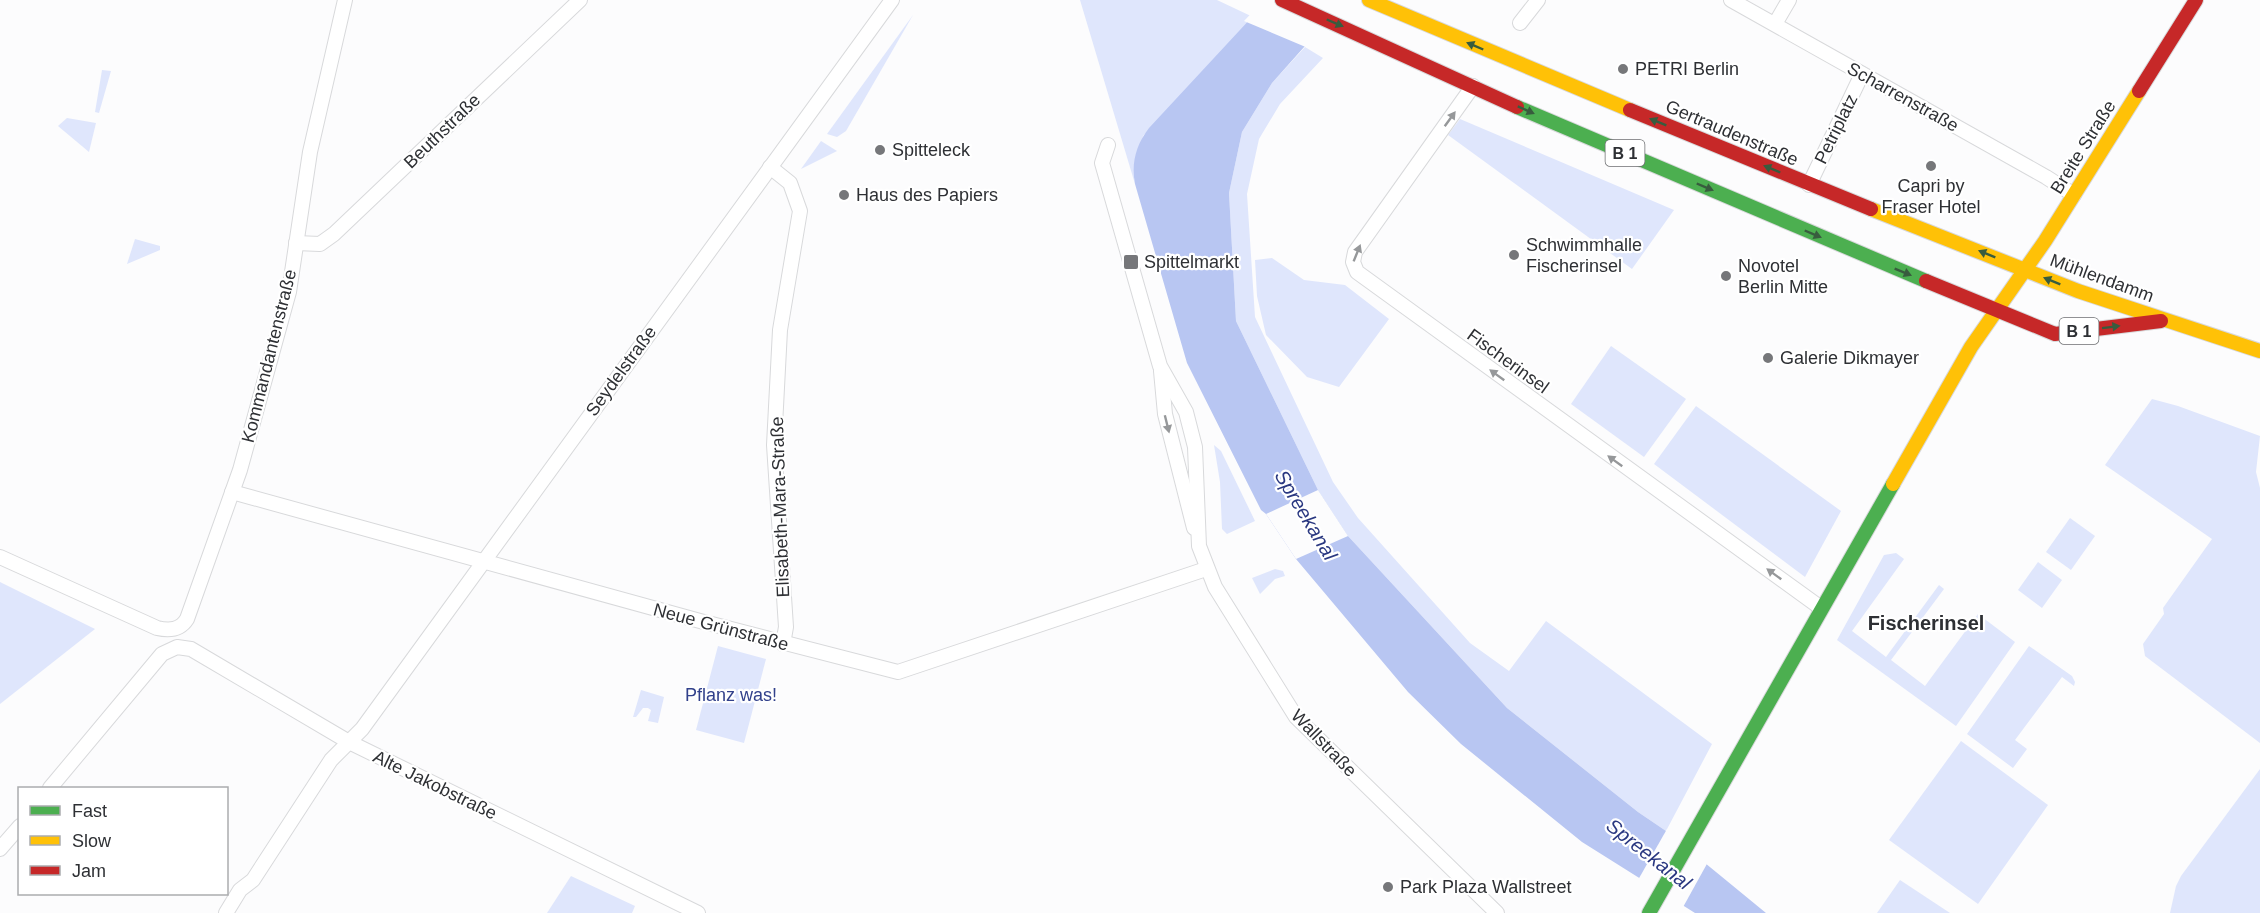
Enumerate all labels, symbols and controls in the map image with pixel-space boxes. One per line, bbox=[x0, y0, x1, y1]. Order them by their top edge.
one-way arrow bbox=[1327, 18, 1345, 28]
one-way arrow bbox=[1466, 41, 1484, 50]
street label: Scharrenstraße bbox=[1844, 58, 1962, 136]
place label: PETRI Berlin bbox=[1635, 59, 1739, 79]
marker: PETRI Berlin bbox=[1616, 62, 1630, 76]
street label: Beuthstraße bbox=[400, 90, 484, 172]
street label: Petriplatz bbox=[1811, 91, 1861, 167]
street label: Gertraudenstraße bbox=[1663, 96, 1801, 170]
street label: Breite Straße bbox=[2046, 97, 2120, 197]
one-way arrow bbox=[1517, 106, 1535, 116]
one-way arrow bbox=[1443, 111, 1455, 126]
one-way arrow bbox=[1648, 117, 1666, 127]
place label: Spitteleck bbox=[892, 140, 971, 160]
road number: B 1 bbox=[1606, 140, 1644, 166]
marker: Spitteleck bbox=[873, 143, 887, 157]
marker: Capri by Fraser Hotel bbox=[1924, 159, 1938, 173]
one-way arrow bbox=[1763, 164, 1781, 173]
place label: Capri by Fraser Hotel bbox=[1881, 176, 1981, 217]
one-way arrow bbox=[1697, 183, 1714, 192]
place label: Haus des Papiers bbox=[856, 185, 998, 205]
marker: Haus des Papiers bbox=[837, 188, 851, 202]
one-way arrow bbox=[1804, 230, 1822, 239]
place label: Schwimmhalle Fischerinsel bbox=[1526, 235, 1642, 276]
one-way arrow bbox=[1352, 244, 1362, 262]
marker: Schwimmhalle Fischerinsel bbox=[1507, 248, 1521, 262]
one-way arrow bbox=[1977, 249, 1995, 259]
street label: Mühlendamm bbox=[2047, 250, 2157, 306]
place label: Spittelmarkt bbox=[1144, 252, 1239, 272]
marker: Spittelmarkt bbox=[1122, 253, 1140, 271]
place label: Novotel Berlin Mitte bbox=[1738, 256, 1828, 297]
street label: Kommandantenstraße bbox=[238, 267, 300, 445]
one-way arrow bbox=[1894, 268, 1912, 277]
marker: Novotel Berlin Mitte bbox=[1719, 269, 1733, 283]
one-way arrow bbox=[2043, 275, 2061, 285]
road number: B 1 bbox=[2060, 318, 2098, 344]
street label: Seydelstraße bbox=[582, 322, 660, 420]
one-way arrow bbox=[2102, 322, 2121, 332]
street label: Fischerinsel bbox=[1463, 325, 1553, 397]
place label: Galerie Dikmayer bbox=[1780, 348, 1919, 368]
marker: Galerie Dikmayer bbox=[1761, 351, 1775, 365]
one-way arrow bbox=[1489, 369, 1505, 381]
one-way arrow bbox=[1163, 415, 1173, 433]
street label: Elisabeth-Mara-Straße bbox=[767, 416, 793, 598]
one-way arrow bbox=[1608, 455, 1623, 467]
water label: Spreekanal bbox=[1271, 466, 1342, 565]
one-way arrow bbox=[1766, 568, 1782, 580]
street label: Neue Grünstraße bbox=[651, 599, 791, 655]
district label: Fischerinsel bbox=[1868, 612, 1984, 634]
park label: Pflanz was! bbox=[685, 685, 777, 705]
street label: Wallstraße bbox=[1287, 705, 1361, 781]
street label: Alte Jakobstraße bbox=[370, 746, 500, 824]
legend bbox=[18, 787, 228, 895]
text: Fast bbox=[72, 801, 107, 821]
water label: Spreekanal bbox=[1602, 814, 1696, 894]
text: Slow bbox=[72, 831, 112, 851]
text: Jam bbox=[72, 861, 106, 881]
place label: Park Plaza Wallstreet bbox=[1400, 877, 1571, 897]
marker: Park Plaza Wallstreet bbox=[1381, 880, 1395, 894]

